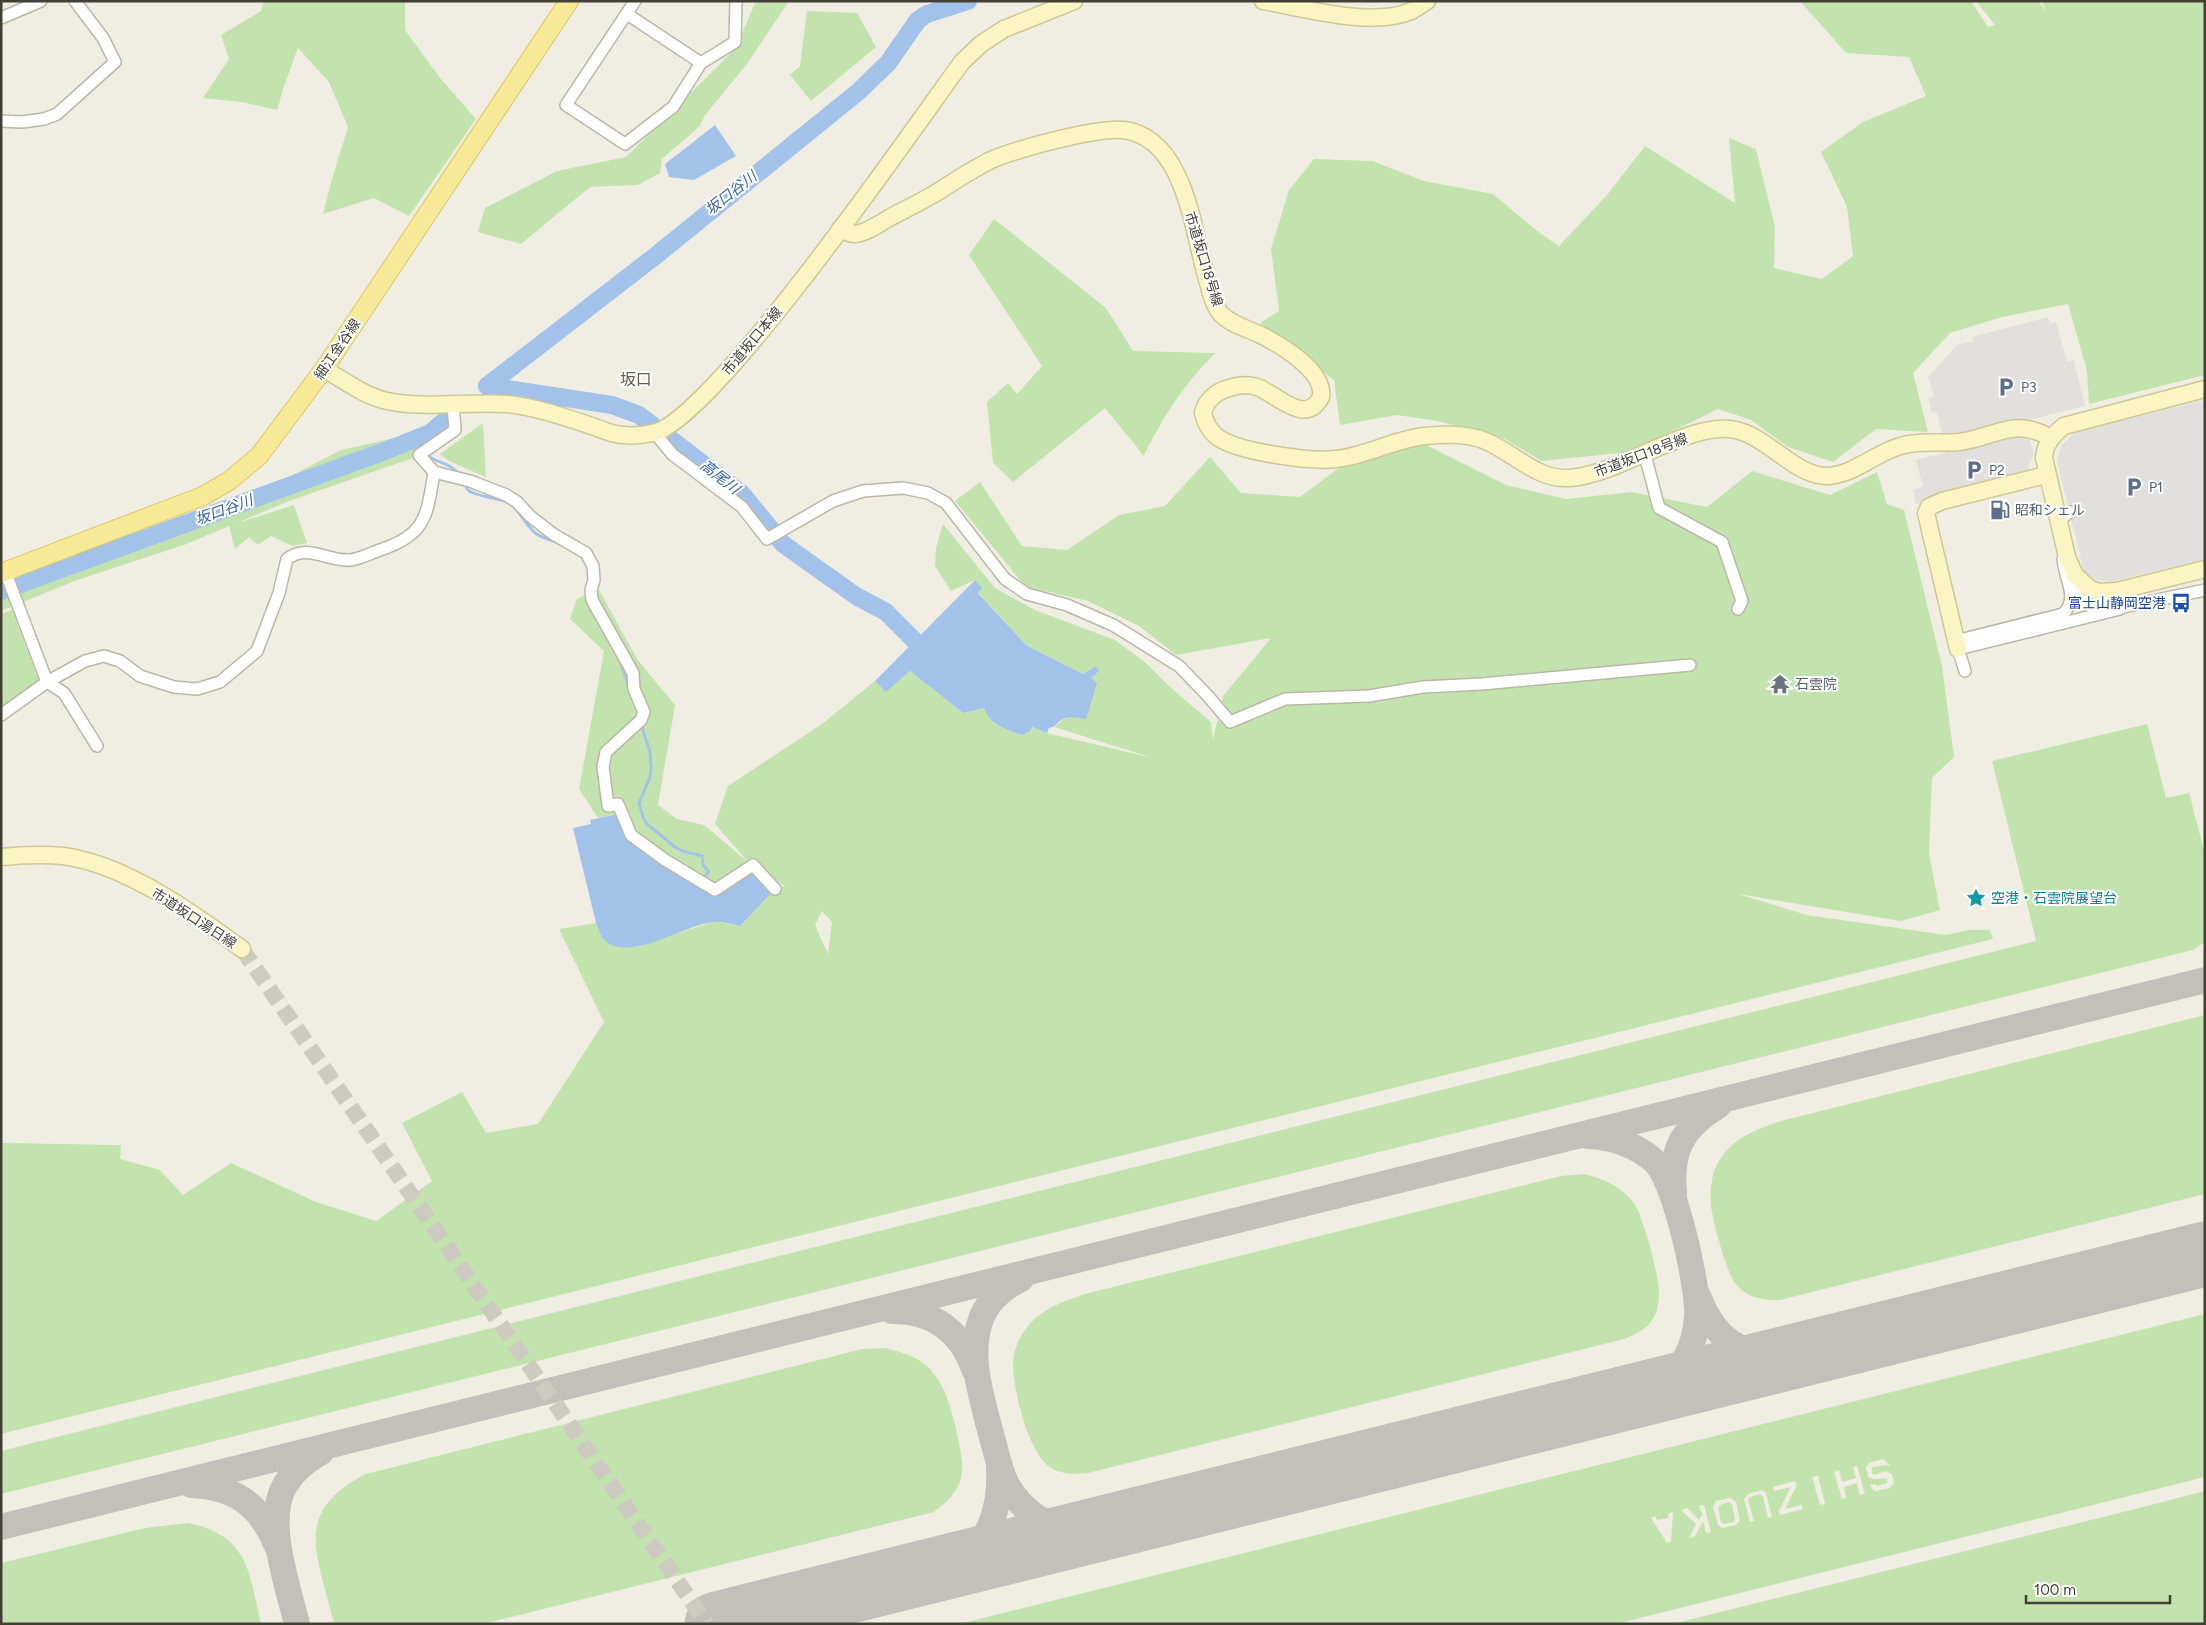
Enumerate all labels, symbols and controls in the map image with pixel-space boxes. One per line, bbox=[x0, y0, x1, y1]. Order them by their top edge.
water label: 坂口谷川 bbox=[702, 166, 762, 219]
street label: 市道坂口18号線 bbox=[1181, 210, 1226, 309]
street label: 市道坂口本線 bbox=[719, 304, 786, 379]
street label: 細江金谷線 bbox=[311, 316, 364, 383]
district label: 坂口 bbox=[620, 370, 652, 389]
parking icon: P3 bbox=[1995, 376, 2017, 398]
place label: P3 bbox=[2021, 379, 2037, 396]
street label: 市道坂口18号線 bbox=[1592, 430, 1690, 481]
water label: 高尾川 bbox=[697, 456, 745, 499]
parking icon: P2 bbox=[1963, 459, 1985, 481]
place label: P2 bbox=[1989, 462, 2005, 479]
parking icon: P1 bbox=[2123, 476, 2145, 498]
place label: P1 bbox=[2149, 479, 2163, 496]
water label: 坂口谷川 bbox=[193, 491, 257, 529]
fuel station icon: 昭和シェル bbox=[1989, 499, 2011, 521]
place label: 昭和シェル bbox=[2015, 502, 2085, 519]
bus stop icon: 富士山静岡空港 bbox=[2170, 592, 2192, 614]
place label: 富士山静岡空港 bbox=[2068, 595, 2166, 612]
temple icon: 石雲院 bbox=[1769, 673, 1791, 695]
place label: 石雲院 bbox=[1795, 676, 1837, 693]
street label: 市道坂口湯日線 bbox=[148, 885, 239, 952]
place icon: 空港・石雲院展望台 bbox=[1965, 887, 1987, 909]
place label: 空港・石雲院展望台 bbox=[1991, 890, 2117, 907]
scale bar bbox=[2026, 1572, 2170, 1604]
text: 100 m bbox=[2034, 1581, 2076, 1599]

